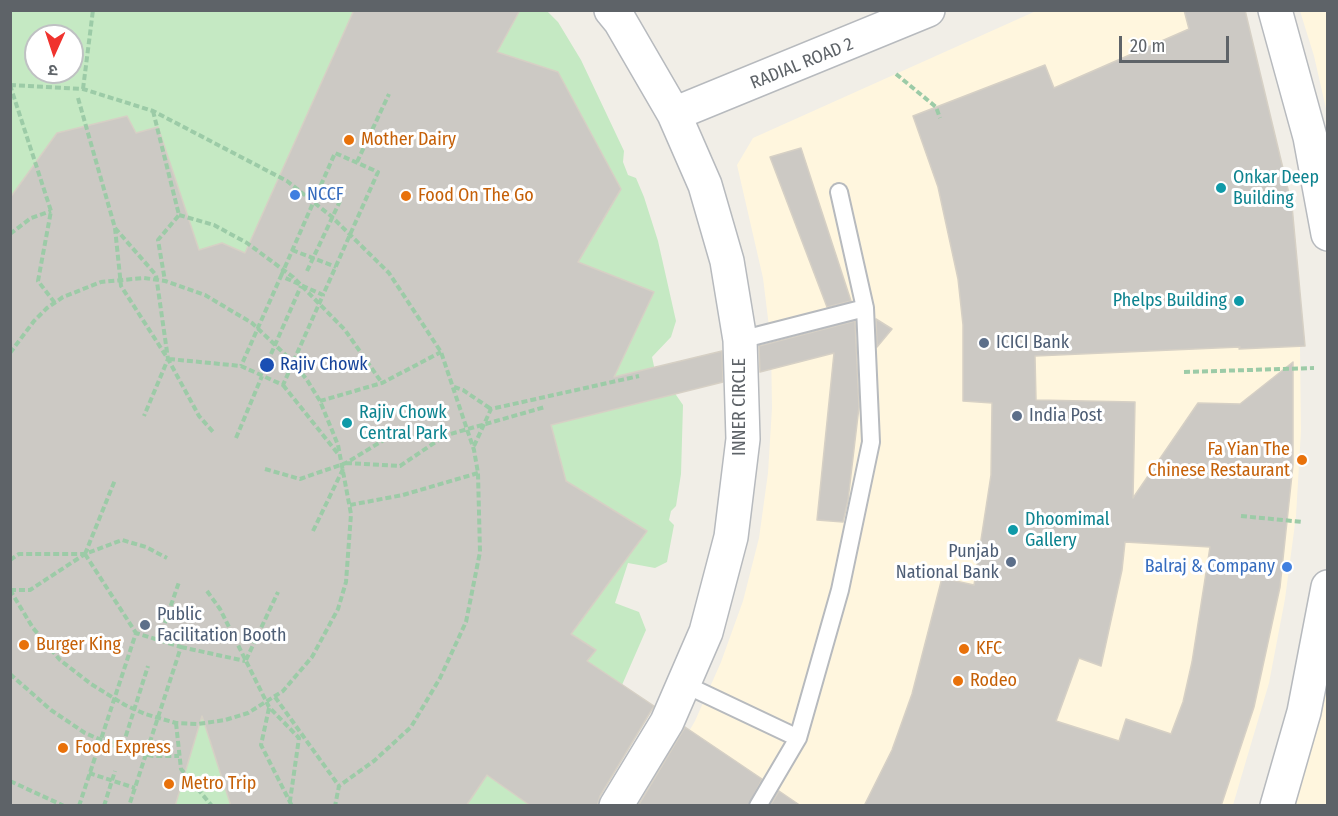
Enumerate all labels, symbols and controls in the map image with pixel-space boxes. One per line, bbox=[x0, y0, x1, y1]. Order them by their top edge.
north arrow bbox=[24, 24, 84, 84]
scale bar bbox=[1122, 24, 1232, 62]
street label: RADIAL ROAD 2 bbox=[747, 34, 857, 94]
text: 20 m bbox=[1130, 35, 1165, 57]
text: उ bbox=[48, 61, 58, 80]
place label: Mother Dairy bbox=[361, 129, 456, 151]
marker: Mother Dairy bbox=[342, 133, 356, 147]
place label: Onkar Deep Building bbox=[1233, 167, 1319, 210]
marker: Onkar Deep Building bbox=[1214, 181, 1228, 195]
place label: NCCF bbox=[307, 184, 344, 206]
place label: Food On The Go bbox=[418, 185, 534, 207]
marker: NCCF bbox=[288, 188, 302, 202]
marker: Food On The Go bbox=[399, 189, 413, 203]
place label: Phelps Building bbox=[1113, 290, 1227, 312]
marker: Phelps Building bbox=[1232, 294, 1246, 308]
place label: ICICI Bank bbox=[996, 332, 1069, 354]
marker: ICICI Bank bbox=[977, 336, 991, 350]
place label: Rajiv Chowk bbox=[280, 354, 368, 376]
marker: Rajiv Chowk bbox=[258, 356, 276, 374]
street label: INNER CIRCLE bbox=[729, 358, 751, 456]
place label: Rajiv Chowk Central Park bbox=[359, 402, 447, 444]
place label: India Post bbox=[1029, 405, 1102, 427]
marker: India Post bbox=[1010, 409, 1024, 423]
marker: Rajiv Chowk Central Park bbox=[340, 416, 354, 430]
place label: Fa Yian The Chinese Restaurant bbox=[1148, 439, 1290, 482]
marker: Fa Yian The Chinese Restaurant bbox=[1295, 453, 1309, 467]
place label: Dhoomimal Gallery bbox=[1025, 509, 1109, 552]
marker: Dhoomimal Gallery bbox=[1006, 523, 1020, 537]
place label: Punjab National Bank bbox=[896, 541, 999, 584]
marker: Punjab National Bank bbox=[1004, 555, 1018, 569]
place label: Balraj & Company bbox=[1145, 556, 1275, 578]
marker: Balraj & Company bbox=[1280, 560, 1294, 574]
place label: Public Facilitation Booth bbox=[157, 604, 286, 646]
marker: Public Facilitation Booth bbox=[138, 618, 152, 632]
place label: Burger King bbox=[36, 634, 121, 656]
marker: Burger King bbox=[17, 638, 31, 652]
place label: KFC bbox=[976, 638, 1002, 660]
marker: KFC bbox=[957, 642, 971, 656]
place label: Rodeo bbox=[970, 670, 1017, 692]
marker: Rodeo bbox=[951, 674, 965, 688]
place label: Food Express bbox=[75, 737, 171, 759]
marker: Food Express bbox=[56, 741, 70, 755]
place label: Metro Trip bbox=[181, 773, 256, 795]
marker: Metro Trip bbox=[162, 777, 176, 791]

